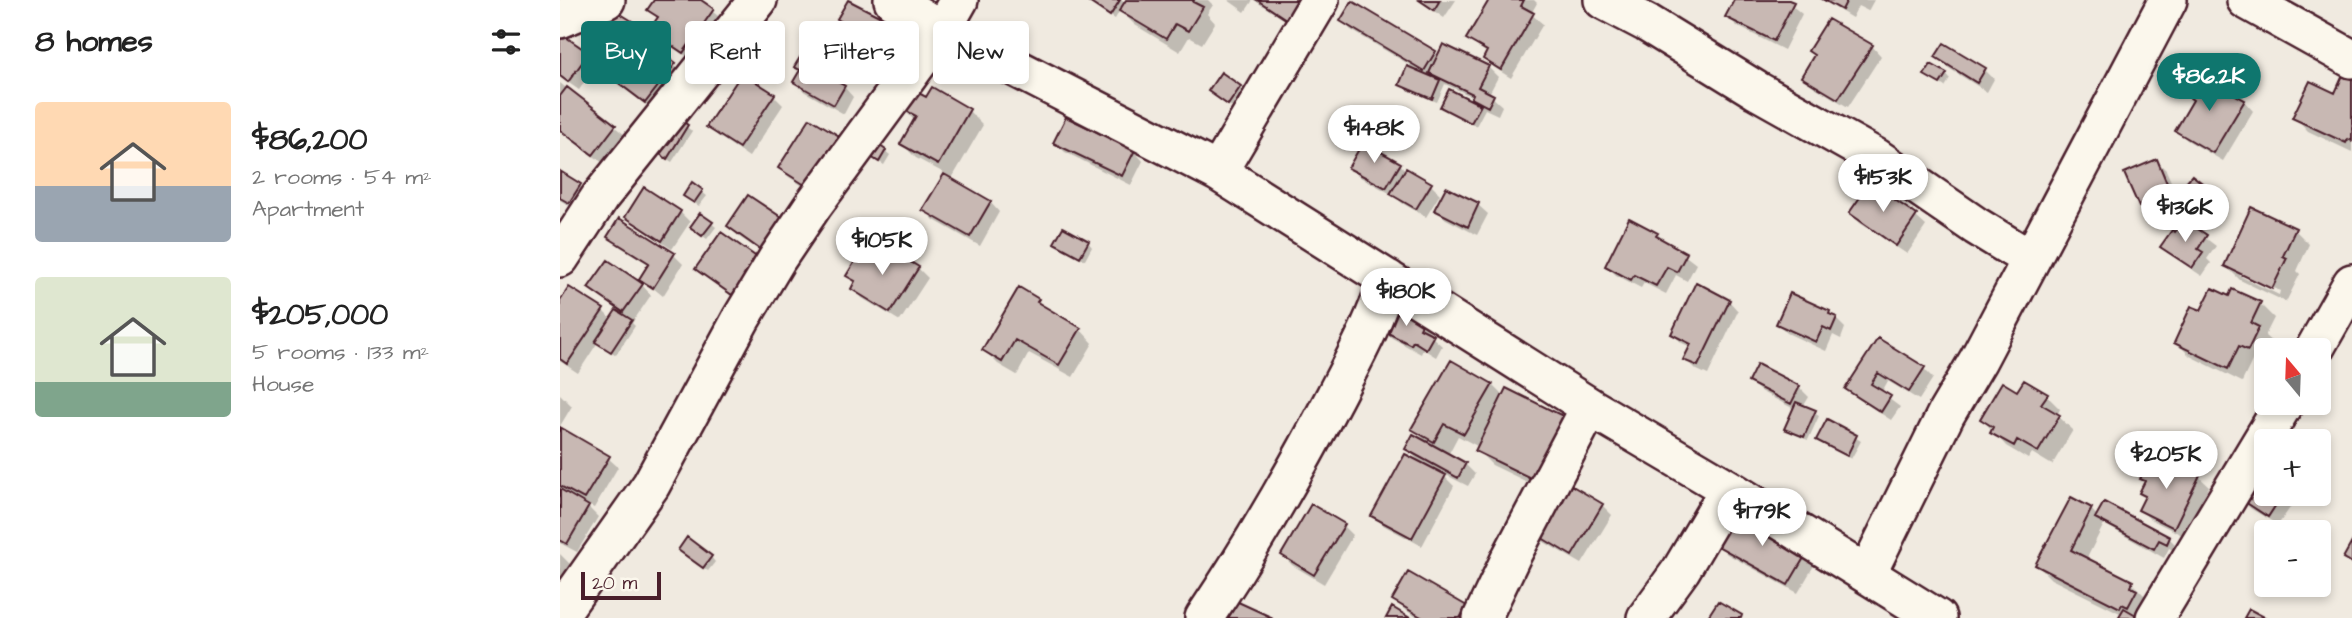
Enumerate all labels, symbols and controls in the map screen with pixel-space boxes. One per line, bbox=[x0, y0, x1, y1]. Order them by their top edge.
text: 8 homes bbox=[35, 21, 153, 63]
chip: Buy bbox=[581, 21, 671, 84]
chip: Rent bbox=[685, 21, 785, 84]
chip: Filters bbox=[799, 21, 919, 84]
chip: New bbox=[933, 21, 1029, 84]
icon: filters bbox=[487, 23, 525, 61]
pin: $86.2K bbox=[2152, 54, 2266, 113]
text: $86.2K bbox=[2173, 60, 2245, 92]
pin: $148K bbox=[1325, 106, 1423, 165]
text: $148K bbox=[1344, 112, 1404, 144]
text: $86,200 bbox=[252, 119, 367, 161]
icon: home bbox=[91, 130, 175, 214]
pin: $153K bbox=[1834, 154, 1932, 214]
text: 2 rooms · 54 m² bbox=[252, 161, 432, 193]
text: $153K bbox=[1854, 161, 1912, 193]
pin: $136K bbox=[2136, 184, 2234, 244]
text: $136K bbox=[2157, 191, 2213, 223]
text: Apartment bbox=[252, 193, 364, 225]
pin: $105K bbox=[833, 218, 931, 277]
text: $105K bbox=[852, 224, 912, 256]
pin: $180K bbox=[1357, 268, 1455, 328]
text: $180K bbox=[1376, 275, 1436, 307]
text: $205,000 bbox=[252, 294, 388, 336]
icon: home bbox=[91, 305, 175, 389]
text: 5 rooms · 133 m² bbox=[252, 336, 429, 368]
north arrow bbox=[2254, 338, 2331, 415]
map controls bbox=[2254, 338, 2331, 597]
text: House bbox=[252, 368, 315, 400]
button: + bbox=[2254, 429, 2331, 506]
pin: $205K bbox=[2117, 432, 2215, 491]
text: $205K bbox=[2131, 438, 2201, 470]
pin: $179K bbox=[1713, 489, 1811, 548]
text: $179K bbox=[1734, 495, 1790, 527]
button: − bbox=[2254, 520, 2331, 597]
scale bar bbox=[581, 569, 662, 601]
text: 20 m bbox=[592, 570, 637, 597]

